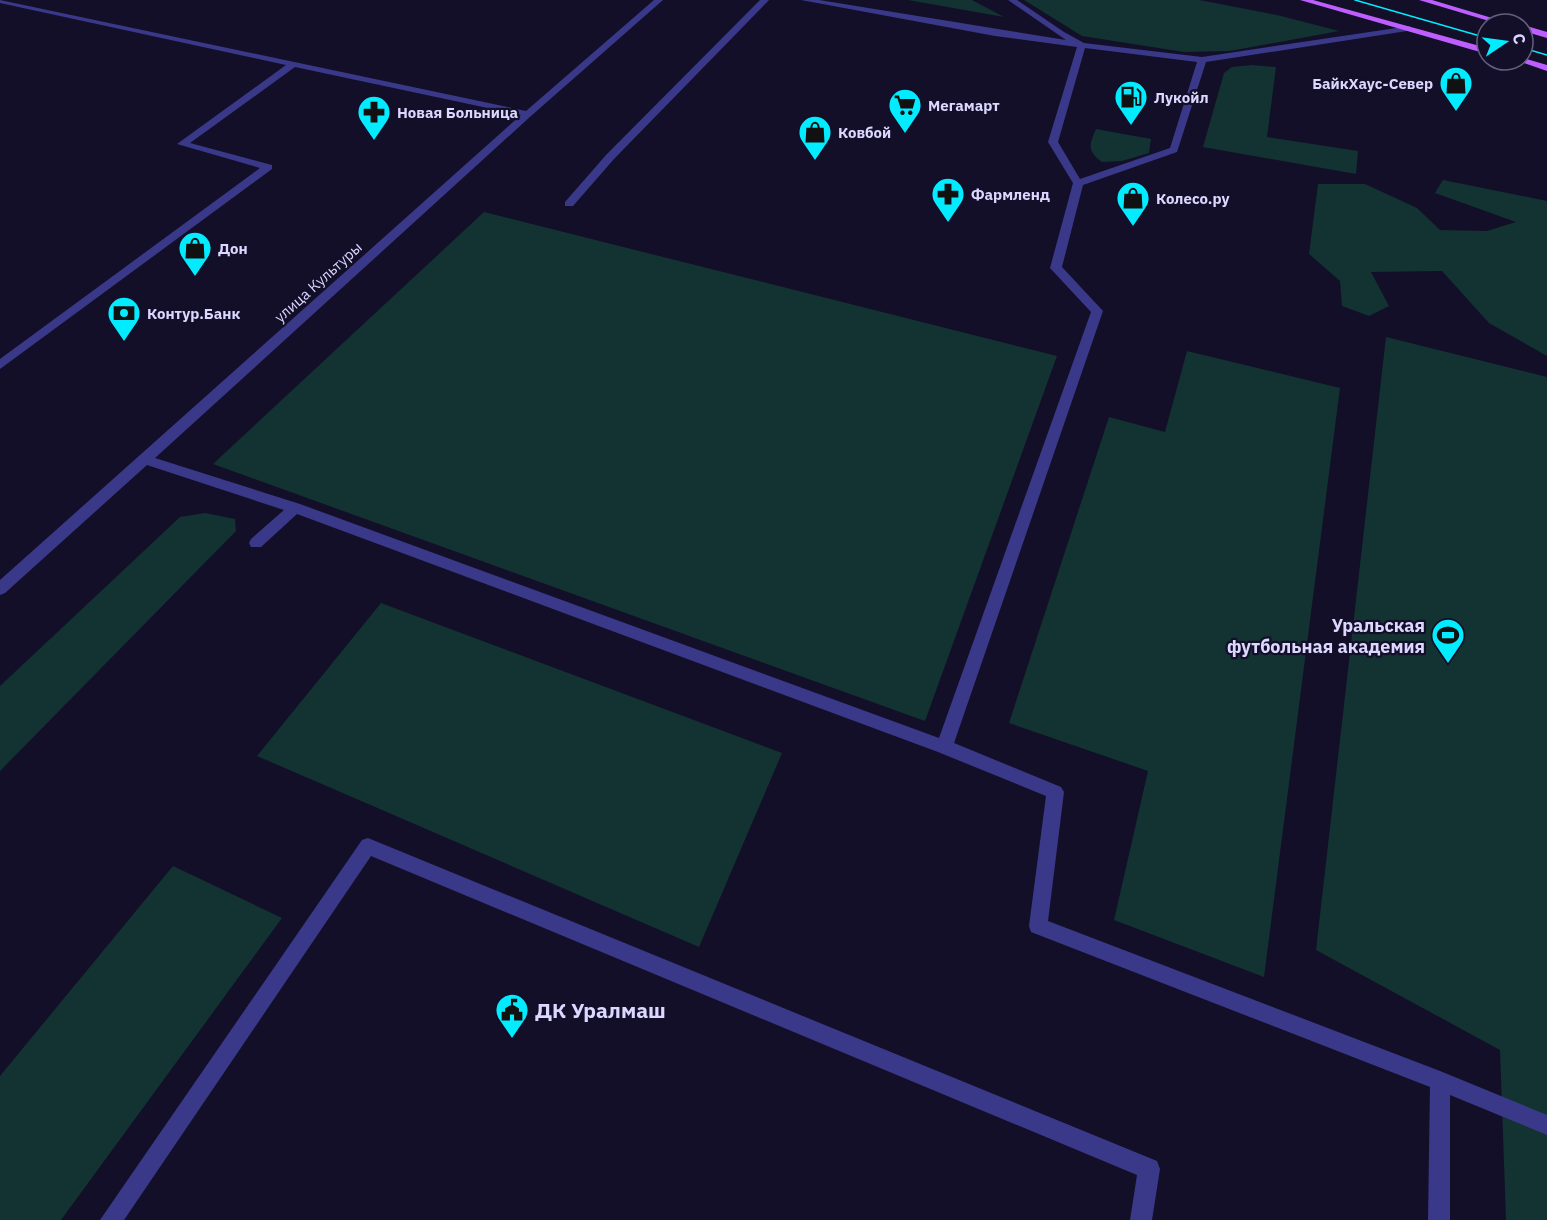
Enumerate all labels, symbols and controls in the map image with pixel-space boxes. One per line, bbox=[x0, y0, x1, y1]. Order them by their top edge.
north arrow bbox=[1475, 12, 1535, 72]
text: С bbox=[1509, 31, 1531, 46]
shop icon: БайкХаус-Север bbox=[1438, 65, 1474, 112]
place label: БайкХаус-Север bbox=[1312, 74, 1433, 93]
fuel station icon: Лукойл bbox=[1113, 79, 1149, 126]
supermarket icon: Мегамарт bbox=[887, 87, 923, 134]
place label: Лукойл bbox=[1154, 88, 1209, 107]
pharmacy icon: Новая Больница bbox=[356, 94, 392, 141]
place label: Мегамарт bbox=[928, 96, 1000, 115]
place label: Новая Больница bbox=[397, 103, 518, 122]
shop icon: Ковбой bbox=[797, 114, 833, 161]
place label: Ковбой bbox=[838, 123, 891, 142]
pharmacy icon: Фармленд bbox=[930, 176, 966, 223]
shop icon: Колесо.ру bbox=[1115, 180, 1151, 227]
place label: Фармленд bbox=[971, 185, 1050, 204]
place label: Колесо.ру bbox=[1156, 189, 1229, 208]
shop icon: Дон bbox=[177, 230, 213, 277]
street label: улица Культуры bbox=[270, 238, 366, 326]
place label: Дон bbox=[218, 239, 248, 258]
bank icon: Контур.Банк bbox=[106, 295, 142, 342]
place label: Контур.Банк bbox=[147, 304, 240, 323]
place label: Уральская футбольная академия bbox=[1227, 614, 1425, 658]
sports icon: Уральская футбольная академия bbox=[1430, 617, 1466, 664]
public building icon: ДК Уралмаш bbox=[494, 992, 530, 1039]
place label: ДК Уралмаш bbox=[535, 996, 666, 1024]

